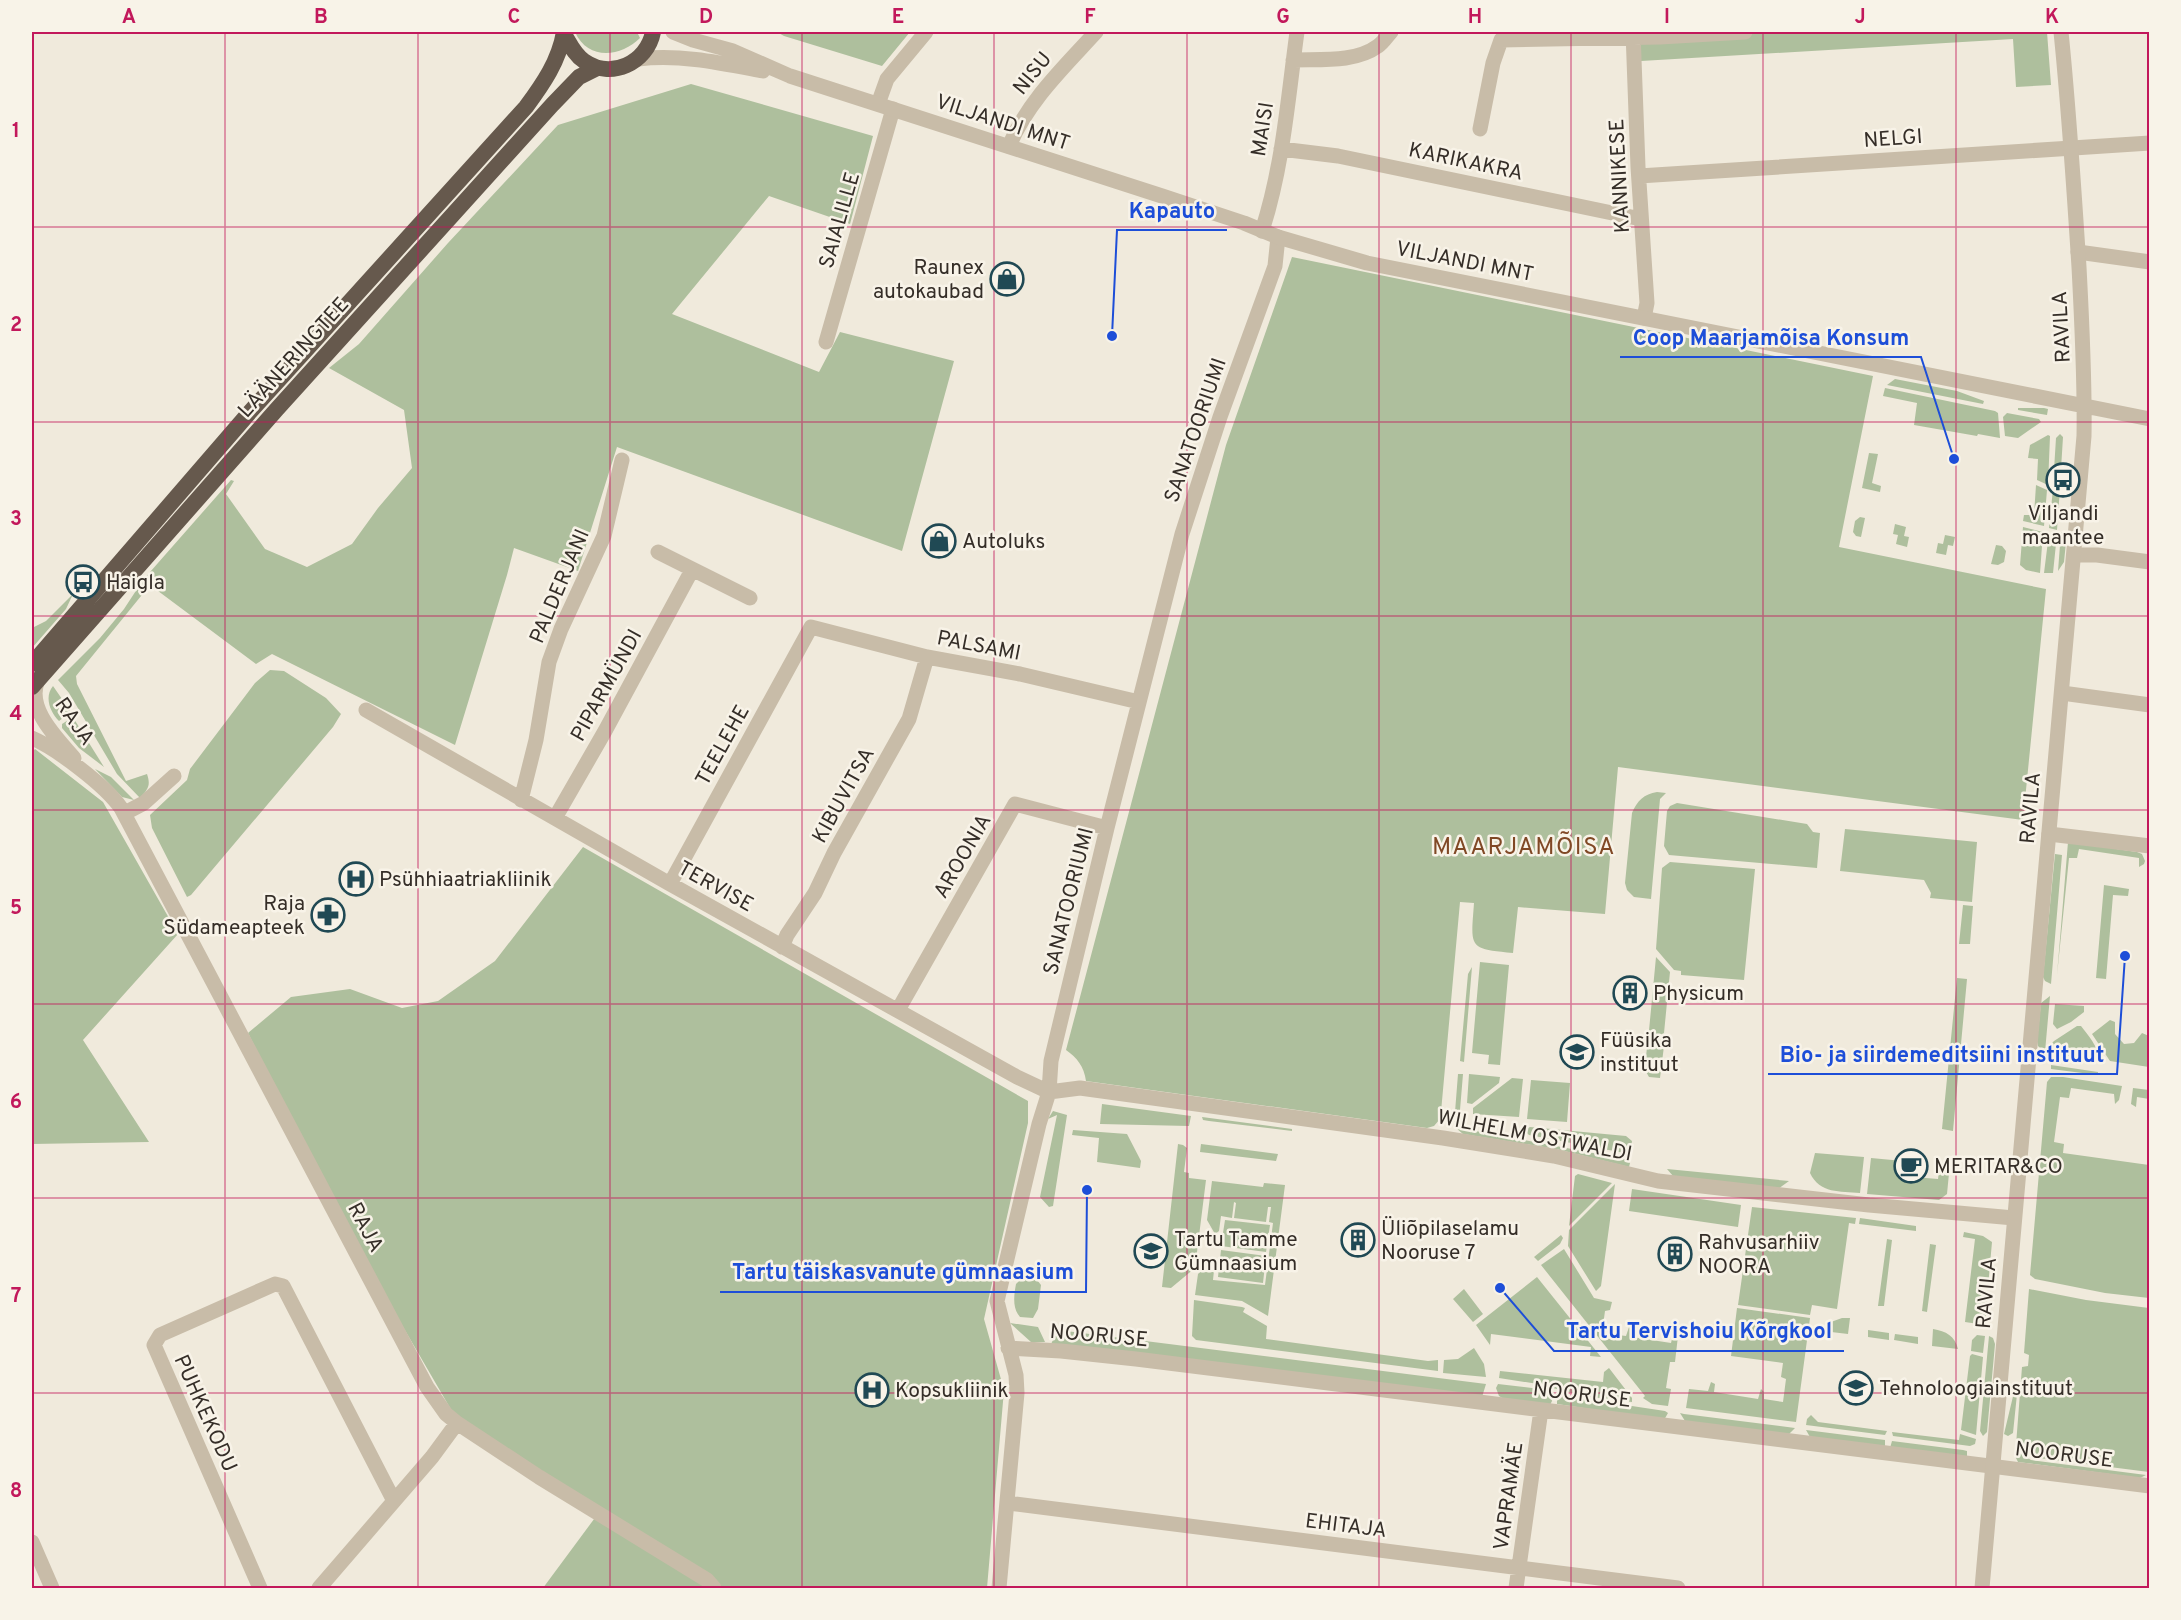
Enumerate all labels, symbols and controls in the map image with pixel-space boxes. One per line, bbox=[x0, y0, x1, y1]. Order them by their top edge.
text: A bbox=[122, 5, 136, 31]
text: B bbox=[314, 5, 328, 31]
text: C bbox=[508, 5, 520, 31]
text: D bbox=[699, 5, 713, 31]
text: E bbox=[892, 5, 904, 31]
text: F bbox=[1084, 5, 1096, 31]
text: G bbox=[1276, 5, 1290, 31]
text: H bbox=[1468, 5, 1482, 31]
text: I bbox=[1664, 5, 1670, 31]
text: J bbox=[1854, 5, 1866, 31]
text: K bbox=[2045, 5, 2059, 31]
street label: NISU bbox=[1008, 47, 1059, 101]
street label: VILJANDI MNT bbox=[932, 89, 1073, 158]
street label: MAISI bbox=[1246, 100, 1281, 158]
street label: KANNIKESE bbox=[1604, 118, 1637, 234]
text: 1 bbox=[12, 119, 20, 145]
street label: NELGI bbox=[1863, 124, 1923, 155]
street label: KARIKAKRA bbox=[1406, 137, 1525, 188]
street label: SAIALILLE bbox=[814, 169, 867, 272]
callout: Kapauto bbox=[1117, 190, 1227, 230]
text: Kapauto bbox=[1129, 199, 1215, 226]
street label: VILJANDI MNT bbox=[1394, 236, 1536, 289]
place label: Raunex autokaubad bbox=[873, 255, 984, 306]
shop icon: Raunex autokaubad bbox=[989, 261, 1025, 297]
street label: RAVILA bbox=[2047, 290, 2078, 363]
street label: LÄÄNERINGTEE bbox=[233, 292, 356, 424]
text: 2 bbox=[10, 313, 22, 339]
callout: Coop Maarjamõisa Konsum bbox=[1620, 317, 1921, 357]
text: Coop Maarjamõisa Konsum bbox=[1633, 326, 1909, 353]
street label: SANATOORIUMI bbox=[1159, 355, 1234, 506]
bus stop icon: Viljandi maantee bbox=[2045, 462, 2081, 498]
place label: Viljandi maantee bbox=[2022, 501, 2104, 552]
text: 3 bbox=[10, 507, 22, 533]
shop icon: Autoluks bbox=[921, 523, 957, 559]
street label: PALDERJANI bbox=[524, 525, 597, 648]
place label: Autoluks bbox=[962, 529, 1045, 556]
bus stop icon: Haigla bbox=[65, 564, 101, 600]
place label: Haigla bbox=[106, 570, 165, 597]
street label: PIPARMÜNDI bbox=[565, 625, 649, 747]
street label: PALSAMI bbox=[934, 625, 1023, 668]
street label: RAJA bbox=[48, 693, 100, 751]
street label: TEELEHE bbox=[690, 701, 757, 791]
text: 4 bbox=[10, 702, 22, 728]
street label: KIBUVITSA bbox=[807, 743, 882, 848]
street label: RAVILA bbox=[2015, 771, 2048, 845]
street label: AROONIA bbox=[928, 810, 998, 904]
street label: SANATOORIUMI bbox=[1038, 825, 1101, 978]
district label: MAARJAMÕISA bbox=[1432, 831, 1616, 863]
street label: TERVISE bbox=[673, 855, 758, 919]
hospital icon: Psühhiaatriakliinik bbox=[338, 861, 374, 897]
place label: Psühhiaatriakliinik bbox=[379, 867, 552, 894]
place label: Raja Südameapteek bbox=[163, 891, 305, 942]
text: 5 bbox=[10, 896, 22, 922]
pharmacy icon: Raja Südameapteek bbox=[310, 897, 346, 933]
building icon: Physicum bbox=[1612, 975, 1648, 1011]
place label: Physicum bbox=[1653, 981, 1744, 1008]
place label: Füüsika instituut bbox=[1600, 1028, 1679, 1079]
school or university icon: Füüsika instituut bbox=[1559, 1034, 1595, 1070]
callout: Bio- ja siirdemeditsiini instituut bbox=[1768, 1034, 2117, 1074]
text: Bio- ja siirdemeditsiini instituut bbox=[1780, 1043, 2104, 1070]
text: 6 bbox=[10, 1090, 22, 1116]
street label: WILHELM OSTWALDI bbox=[1435, 1104, 1634, 1169]
cafe icon: MERITAR&CO bbox=[1893, 1148, 1929, 1184]
place label: MERITAR&CO bbox=[1934, 1154, 2063, 1181]
street label: RAJA bbox=[340, 1198, 389, 1257]
place label: Üliõpilaselamu Nooruse 7 bbox=[1381, 1216, 1519, 1267]
building icon: Üliõpilaselamu Nooruse 7 bbox=[1340, 1222, 1376, 1258]
place label: Tartu Tamme Gümnaasium bbox=[1174, 1227, 1298, 1278]
place label: Rahvusarhiiv NOORA bbox=[1698, 1230, 1820, 1281]
school or university icon: Tartu Tamme Gümnaasium bbox=[1133, 1233, 1169, 1269]
building icon: Rahvusarhiiv NOORA bbox=[1657, 1236, 1693, 1272]
callout: Tartu täiskasvanute gümnaasium bbox=[720, 1252, 1086, 1292]
street label: RAVILA bbox=[1971, 1256, 2004, 1330]
text: Tartu täiskasvanute gümnaasium bbox=[732, 1260, 1074, 1287]
text: 7 bbox=[11, 1284, 21, 1310]
callout: Tartu Tervishoiu Kõrgkool bbox=[1554, 1311, 1844, 1351]
street label: NOORUSE bbox=[1049, 1319, 1149, 1354]
text: Tartu Tervishoiu Kõrgkool bbox=[1566, 1319, 1832, 1346]
street label: PUHKEKODU bbox=[167, 1351, 242, 1476]
school or university icon: Tehnoloogiainstituut bbox=[1838, 1370, 1874, 1406]
hospital icon: Kopsukliinik bbox=[854, 1372, 890, 1408]
street label: NOORUSE bbox=[1531, 1376, 1632, 1415]
place label: Tehnoloogiainstituut bbox=[1879, 1376, 2073, 1403]
place label: Kopsukliinik bbox=[895, 1378, 1009, 1405]
street label: NOORUSE bbox=[2013, 1436, 2114, 1475]
street label: VAPRAMÄE bbox=[1489, 1440, 1530, 1552]
text: 8 bbox=[10, 1479, 22, 1505]
street label: EHITAJA bbox=[1303, 1508, 1388, 1545]

